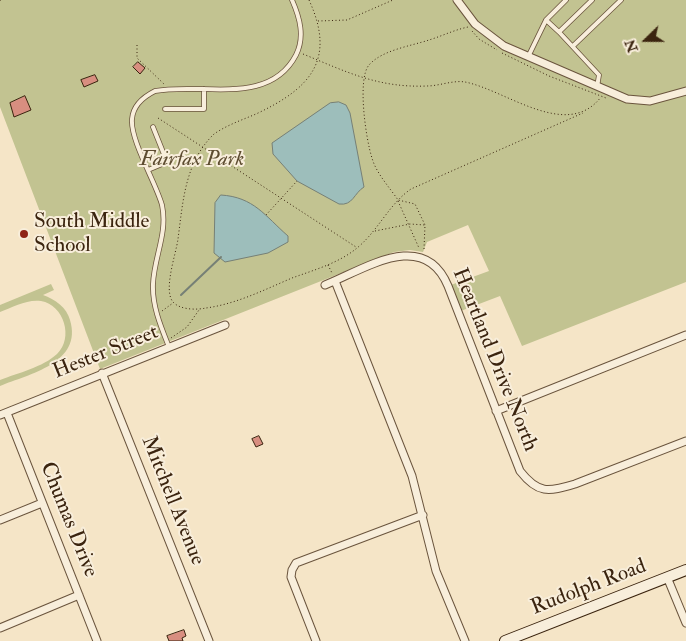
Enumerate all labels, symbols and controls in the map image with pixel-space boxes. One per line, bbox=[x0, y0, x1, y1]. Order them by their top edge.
north arrow bbox=[621, 15, 671, 65]
text: N bbox=[621, 37, 642, 55]
park label: Fairfax Park bbox=[140, 147, 244, 173]
place label: South Middle School bbox=[34, 209, 149, 259]
marker: South Middle School bbox=[18, 228, 30, 240]
street label: Heartland Drive North bbox=[446, 265, 542, 455]
street label: Hester Street bbox=[50, 320, 162, 386]
street label: Mitchell Avenue bbox=[135, 433, 209, 569]
street label: Chumas Drive bbox=[34, 459, 102, 581]
street label: Rudolph Road bbox=[528, 555, 650, 621]

